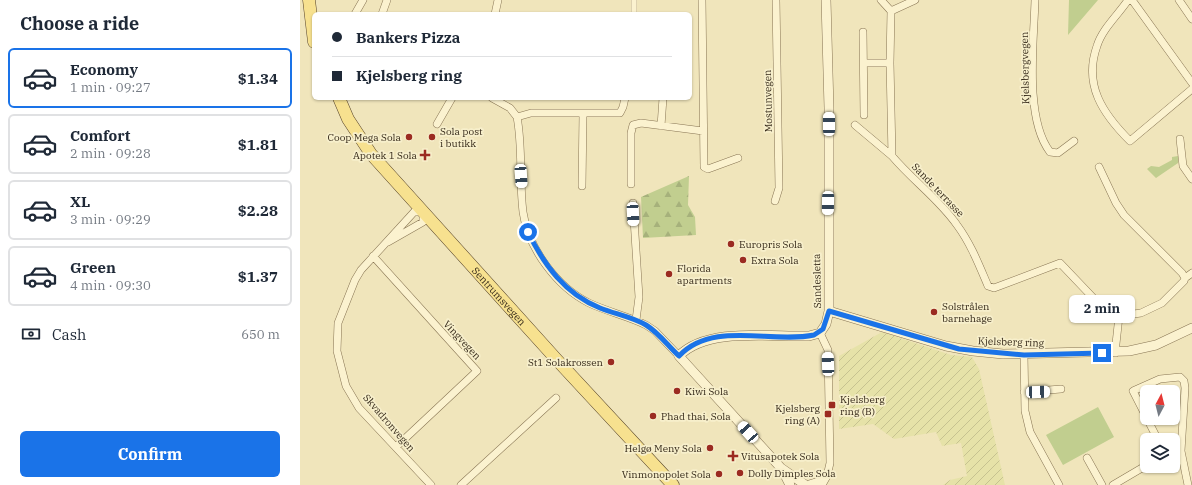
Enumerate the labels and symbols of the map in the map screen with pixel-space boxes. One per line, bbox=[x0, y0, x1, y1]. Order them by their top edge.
street label: Kjelsbergvegen bbox=[1018, 31, 1032, 104]
street label: Mostunvegen bbox=[761, 69, 775, 133]
car bbox=[823, 112, 835, 136]
place label: Sola post i butikk bbox=[440, 125, 483, 150]
place label: Coop Mega Sola bbox=[328, 131, 402, 144]
marker: Coop Mega Sola bbox=[404, 132, 414, 142]
marker: Sola post i butikk bbox=[427, 132, 437, 142]
place label: Apotek 1 Sola bbox=[353, 149, 418, 162]
marker: Apotek 1 Sola bbox=[420, 150, 430, 160]
street label: Sande terrasse bbox=[909, 160, 967, 220]
car bbox=[514, 164, 528, 188]
car bbox=[822, 191, 834, 215]
car bbox=[626, 202, 640, 226]
route start bbox=[519, 223, 537, 241]
place label: Europris Sola bbox=[739, 238, 803, 251]
marker: Europris Sola bbox=[726, 239, 736, 249]
street label: Sandesletta bbox=[810, 253, 824, 309]
place label: Extra Sola bbox=[751, 254, 799, 267]
marker: Extra Sola bbox=[738, 255, 748, 265]
place label: Florida apartments bbox=[677, 262, 732, 287]
street label: Sentrumsvegen bbox=[470, 264, 529, 328]
marker: Florida apartments bbox=[664, 269, 674, 279]
callout: 2 min bbox=[1069, 295, 1135, 323]
place label: Solstrålen barnehage bbox=[942, 300, 992, 325]
marker: Solstrålen barnehage bbox=[929, 307, 939, 317]
street label: Vingvegen bbox=[440, 318, 484, 363]
street label: Kjelsberg ring bbox=[978, 334, 1045, 350]
route end bbox=[1093, 344, 1111, 362]
car bbox=[822, 352, 834, 376]
place label: St1 Solakrossen bbox=[528, 356, 604, 369]
marker: St1 Solakrossen bbox=[606, 357, 616, 367]
place label: Kiwi Sola bbox=[685, 385, 729, 398]
north arrow bbox=[1140, 385, 1180, 425]
marker: Kiwi Sola bbox=[672, 386, 682, 396]
car bbox=[1026, 386, 1050, 398]
street label: Skvadronvegen bbox=[360, 391, 418, 455]
place label: Kjelsberg ring (B) bbox=[840, 393, 885, 418]
marker: Kjelsberg ring (B) bbox=[827, 400, 837, 410]
place label: Kjelsberg ring (A) bbox=[775, 402, 821, 427]
marker: Kjelsberg ring (A) bbox=[823, 409, 833, 419]
place label: Phad thai, Sola bbox=[661, 410, 731, 423]
marker: Phad thai, Sola bbox=[648, 411, 658, 421]
car bbox=[736, 419, 760, 445]
place label: Helgø Meny Sola bbox=[624, 442, 703, 455]
marker: Helgø Meny Sola bbox=[705, 443, 715, 453]
place label: Vitusapotek Sola bbox=[741, 450, 820, 463]
marker: Vitusapotek Sola bbox=[728, 451, 738, 461]
place label: Dolly Dimples Sola bbox=[748, 467, 836, 480]
place label: Vinmonopolet Sola bbox=[622, 468, 712, 481]
marker: Dolly Dimples Sola bbox=[735, 468, 745, 478]
marker: Vinmonopolet Sola bbox=[714, 469, 724, 479]

